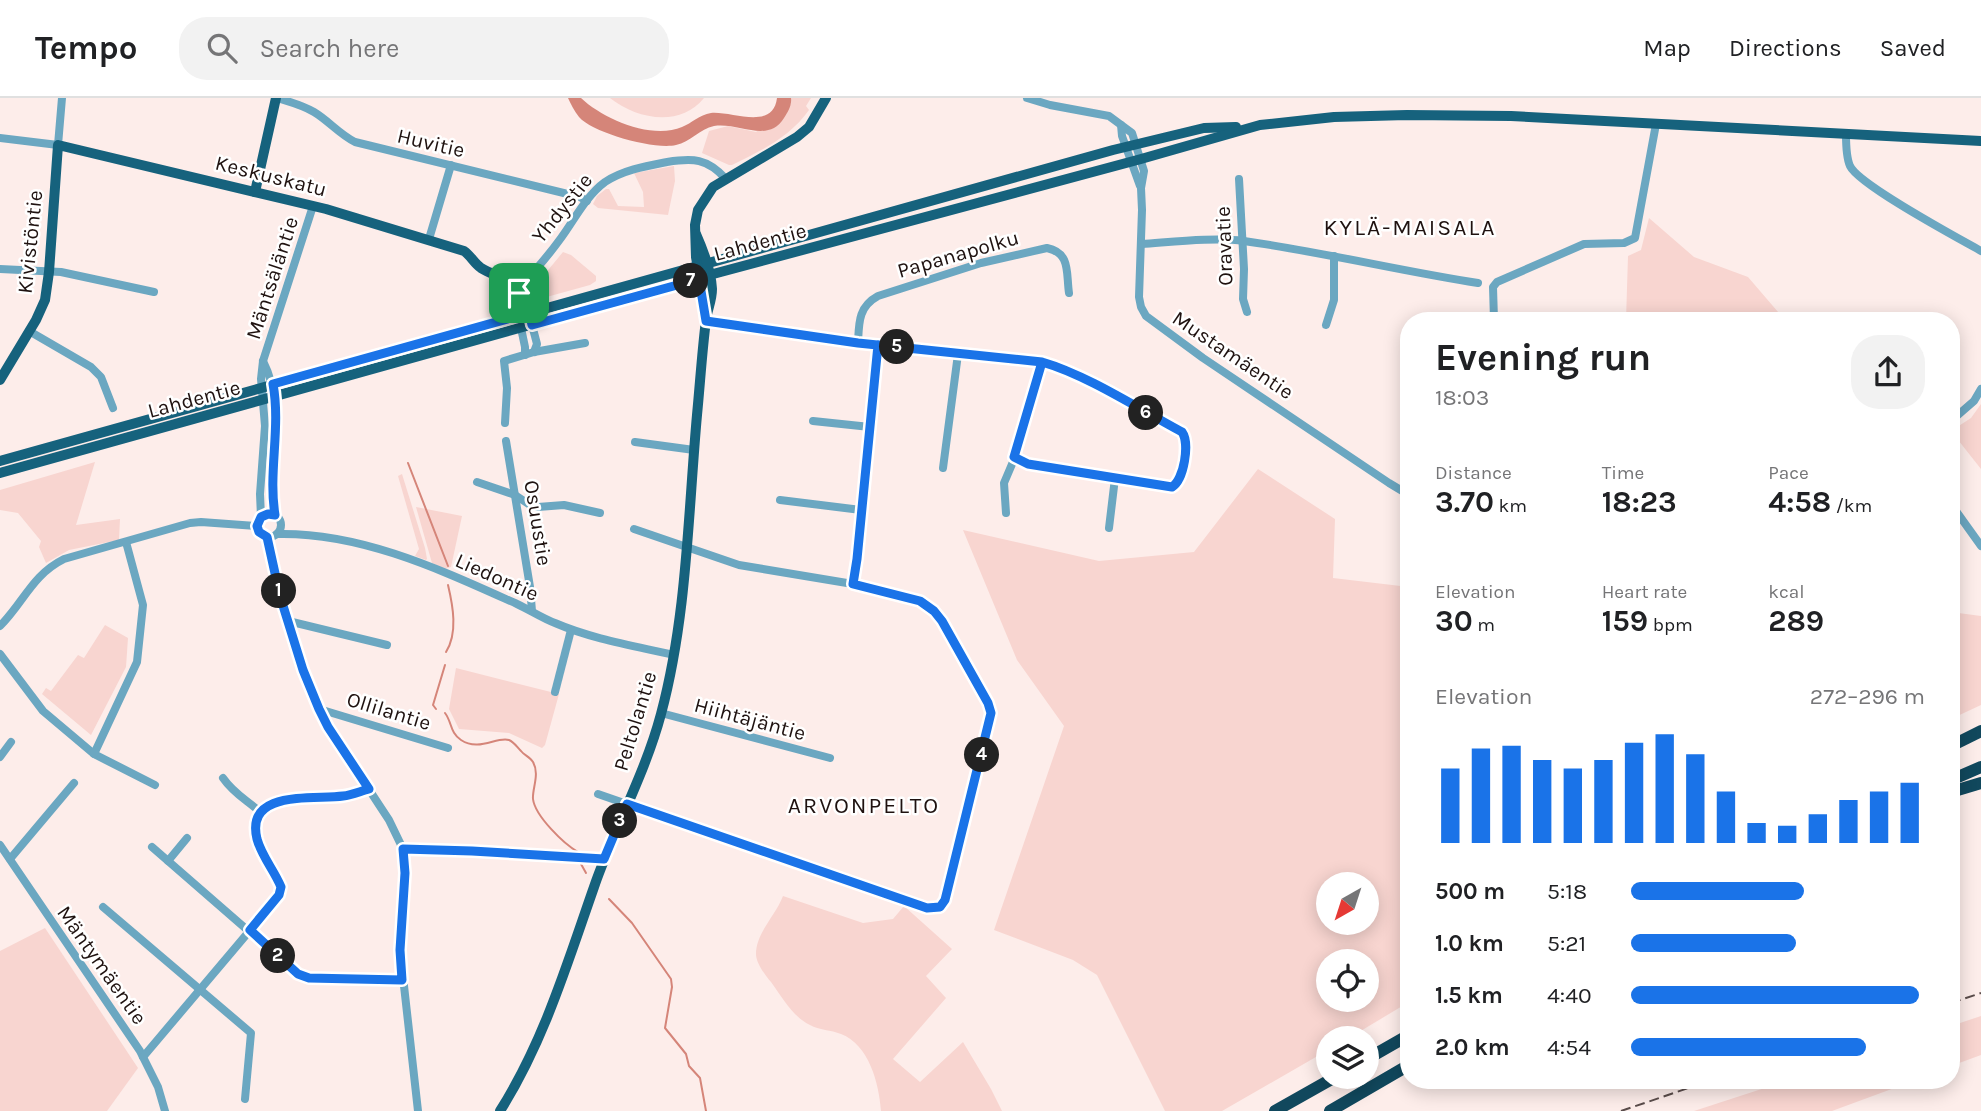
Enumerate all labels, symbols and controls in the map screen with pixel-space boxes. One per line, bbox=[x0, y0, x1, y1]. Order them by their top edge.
search box bbox=[179, 17, 669, 80]
text: Tempo bbox=[35, 29, 137, 67]
icon: search bbox=[203, 29, 241, 67]
text: Search here bbox=[259, 33, 399, 64]
text: Map bbox=[1643, 34, 1691, 62]
text: Directions bbox=[1729, 34, 1842, 62]
text: Saved bbox=[1880, 34, 1946, 62]
street label: Huvitie bbox=[395, 124, 467, 162]
street label: Keskuskatu bbox=[213, 151, 329, 201]
street label: Yhdystie bbox=[527, 168, 597, 248]
street label: Kivistöntie bbox=[13, 189, 47, 295]
street label: Oravatie bbox=[1211, 206, 1237, 286]
street label: Mäntsäläntie bbox=[241, 214, 303, 342]
district label: KYLÄ-MAISALA bbox=[1324, 214, 1496, 241]
street label: Lahdentie bbox=[711, 218, 809, 266]
street label: Papanapolku bbox=[894, 225, 1022, 283]
pin bbox=[489, 263, 549, 323]
pin: 7 bbox=[674, 264, 708, 298]
text: 7 bbox=[686, 269, 695, 291]
icon: arrive bbox=[500, 274, 538, 312]
street label: Mustamäentie bbox=[1168, 306, 1298, 404]
pin: 5 bbox=[880, 330, 914, 364]
text: 5 bbox=[891, 335, 902, 357]
text: Evening run bbox=[1435, 335, 1651, 380]
button: share bbox=[1851, 335, 1925, 409]
street label: Lahdentie bbox=[145, 375, 243, 423]
text: 18:03 bbox=[1435, 384, 1489, 411]
pin: 6 bbox=[1128, 396, 1164, 430]
text: 6 bbox=[1140, 401, 1151, 423]
text: Distance bbox=[1435, 462, 1512, 484]
text: Time bbox=[1602, 462, 1644, 484]
text: Pace bbox=[1768, 462, 1809, 484]
street label: Osuustie bbox=[519, 479, 557, 567]
text: 3.70 bbox=[1435, 484, 1494, 520]
text: 18:23 bbox=[1602, 484, 1677, 520]
text: 4:58 bbox=[1768, 484, 1831, 520]
text: km bbox=[1494, 495, 1527, 517]
text: /km bbox=[1831, 495, 1872, 517]
street label: Liedontie bbox=[452, 548, 542, 606]
pin: 1 bbox=[262, 574, 296, 608]
text: 1 bbox=[275, 579, 282, 601]
text: Elevation bbox=[1435, 581, 1515, 603]
text: Heart rate bbox=[1602, 581, 1687, 603]
text: kcal bbox=[1768, 581, 1805, 603]
text: 30 bbox=[1435, 603, 1473, 639]
text: 159 bbox=[1602, 603, 1648, 639]
text: 289 bbox=[1768, 603, 1824, 639]
text: m bbox=[1473, 614, 1495, 636]
text: bpm bbox=[1648, 614, 1693, 636]
street label: Peltolantie bbox=[609, 668, 661, 774]
text: Elevation bbox=[1435, 683, 1532, 710]
text: 272–296 m bbox=[1810, 683, 1925, 710]
street label: Ollilantie bbox=[344, 687, 434, 735]
street label: Hiihtäjäntie bbox=[692, 693, 808, 745]
pin: 4 bbox=[964, 738, 1000, 772]
text: 4 bbox=[976, 743, 987, 765]
district label: ARVONPELTO bbox=[788, 792, 940, 819]
pin: 3 bbox=[602, 804, 638, 838]
text: 3 bbox=[614, 809, 625, 831]
north arrow bbox=[1316, 872, 1379, 934]
map controls bbox=[1316, 872, 1379, 1089]
text: 500 m bbox=[1435, 878, 1505, 905]
text: 5:18 bbox=[1547, 878, 1587, 905]
street label: Mäntymäentie bbox=[52, 901, 152, 1029]
text: 1.0 km bbox=[1435, 930, 1504, 957]
text: 5:21 bbox=[1547, 930, 1586, 957]
pin: 2 bbox=[260, 938, 296, 974]
text: 2 bbox=[272, 944, 283, 966]
button: locate bbox=[1316, 949, 1379, 1012]
text: 1.5 km bbox=[1435, 982, 1503, 1009]
text: 4:40 bbox=[1547, 982, 1592, 1009]
button: layers bbox=[1316, 1026, 1379, 1089]
text: 2.0 km bbox=[1435, 1034, 1510, 1061]
text: 4:54 bbox=[1547, 1034, 1591, 1061]

